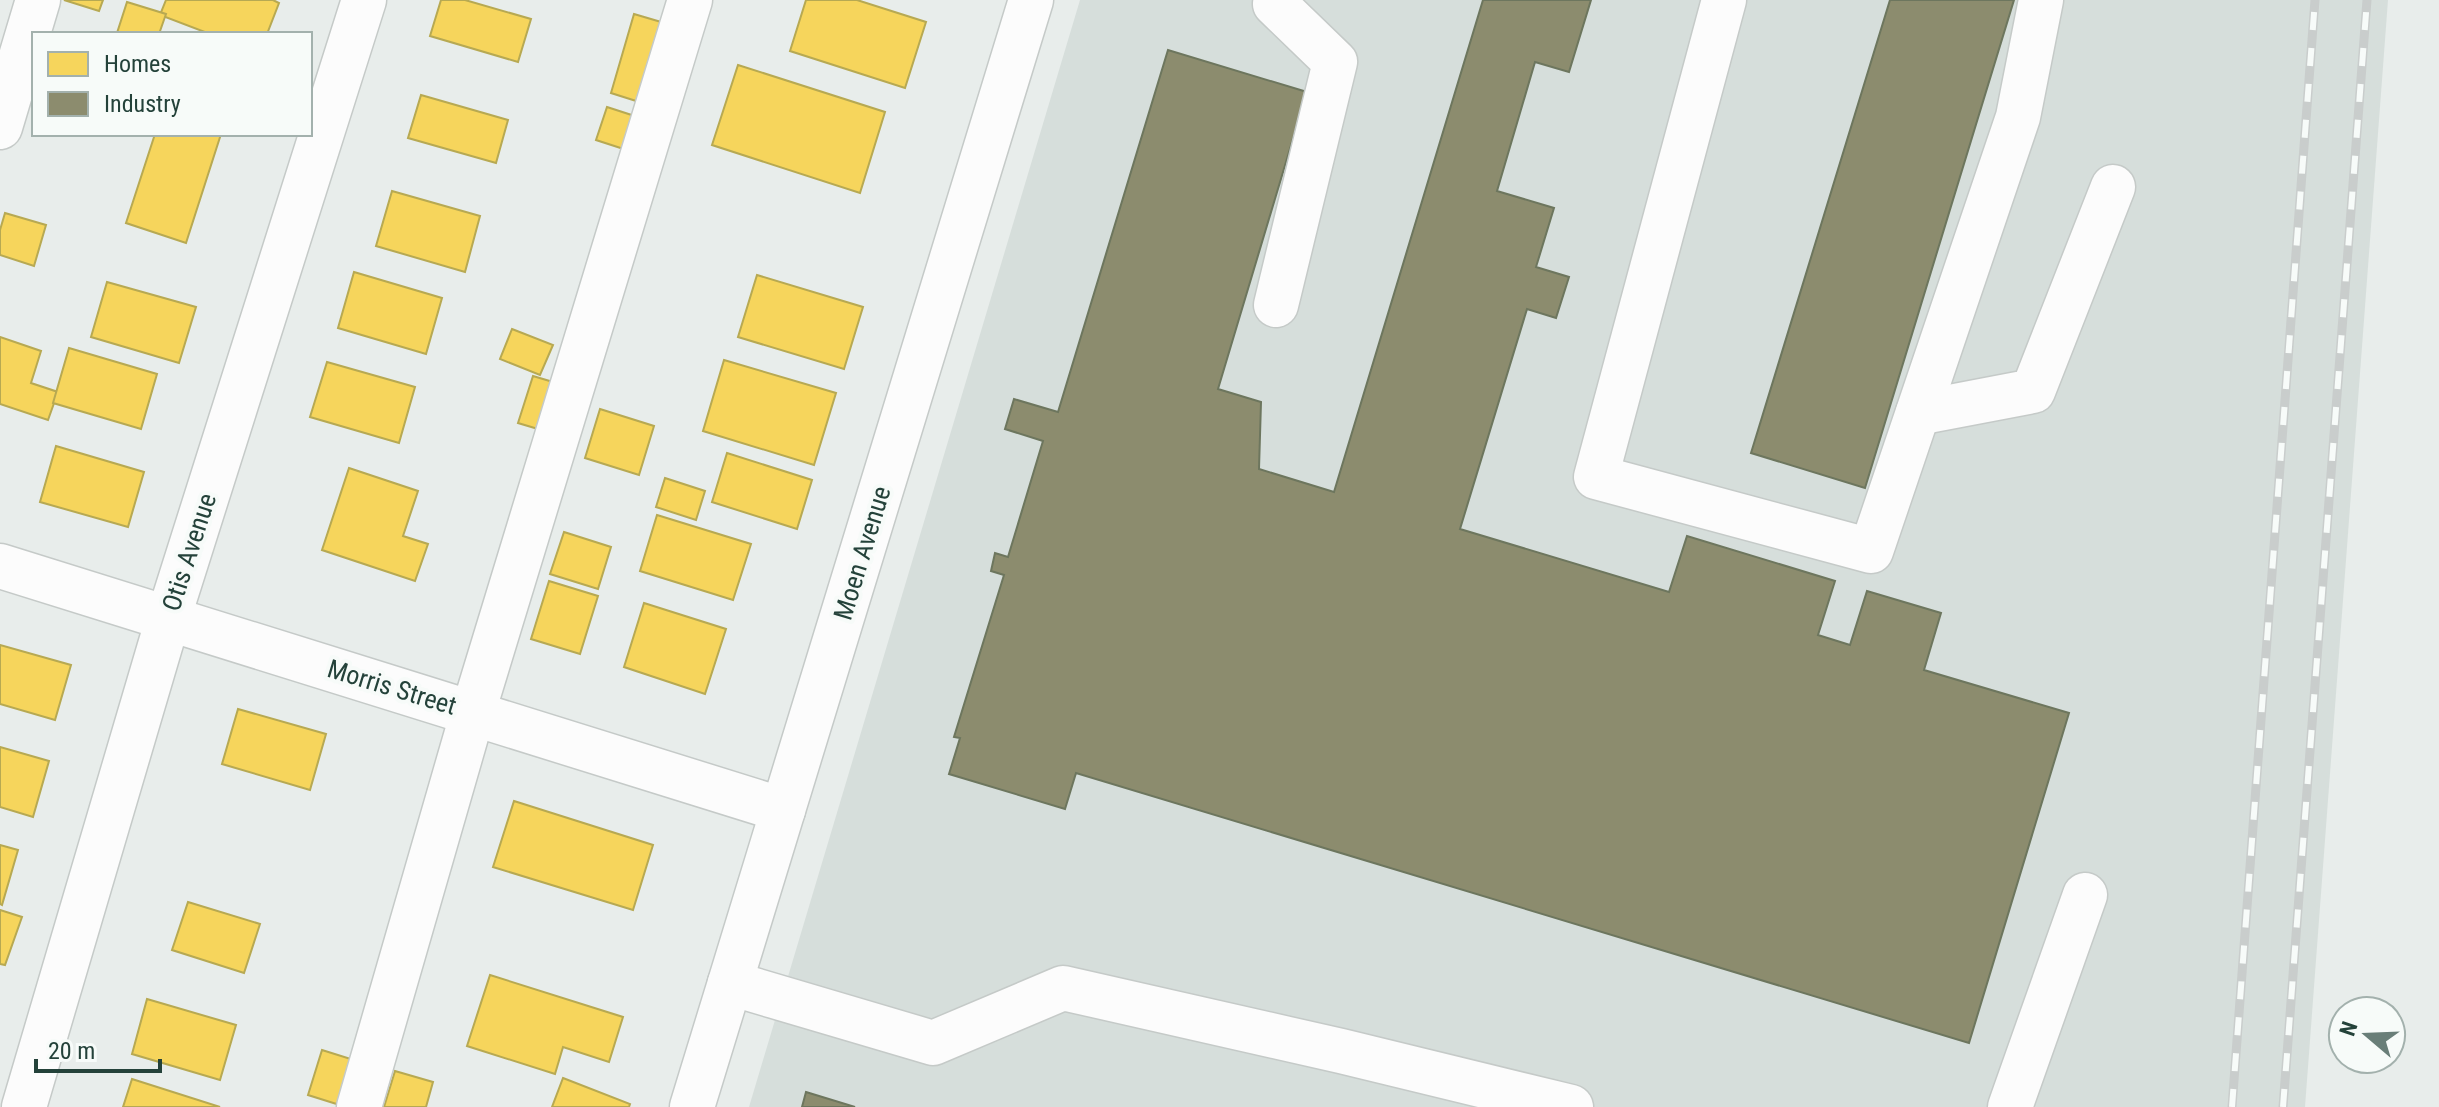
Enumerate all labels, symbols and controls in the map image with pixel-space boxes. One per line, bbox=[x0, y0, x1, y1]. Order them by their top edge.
legend bbox=[32, 32, 312, 136]
text: Homes bbox=[104, 50, 171, 78]
text: Industry bbox=[104, 90, 181, 118]
street label: Moen Avenue bbox=[827, 482, 897, 624]
street label: Otis Avenue bbox=[156, 489, 222, 615]
street label: Morris Street bbox=[324, 653, 460, 721]
north arrow bbox=[2327, 995, 2407, 1075]
text: N bbox=[2335, 1018, 2363, 1039]
scale bar bbox=[36, 1023, 160, 1073]
text: 20 m bbox=[48, 1037, 95, 1065]

